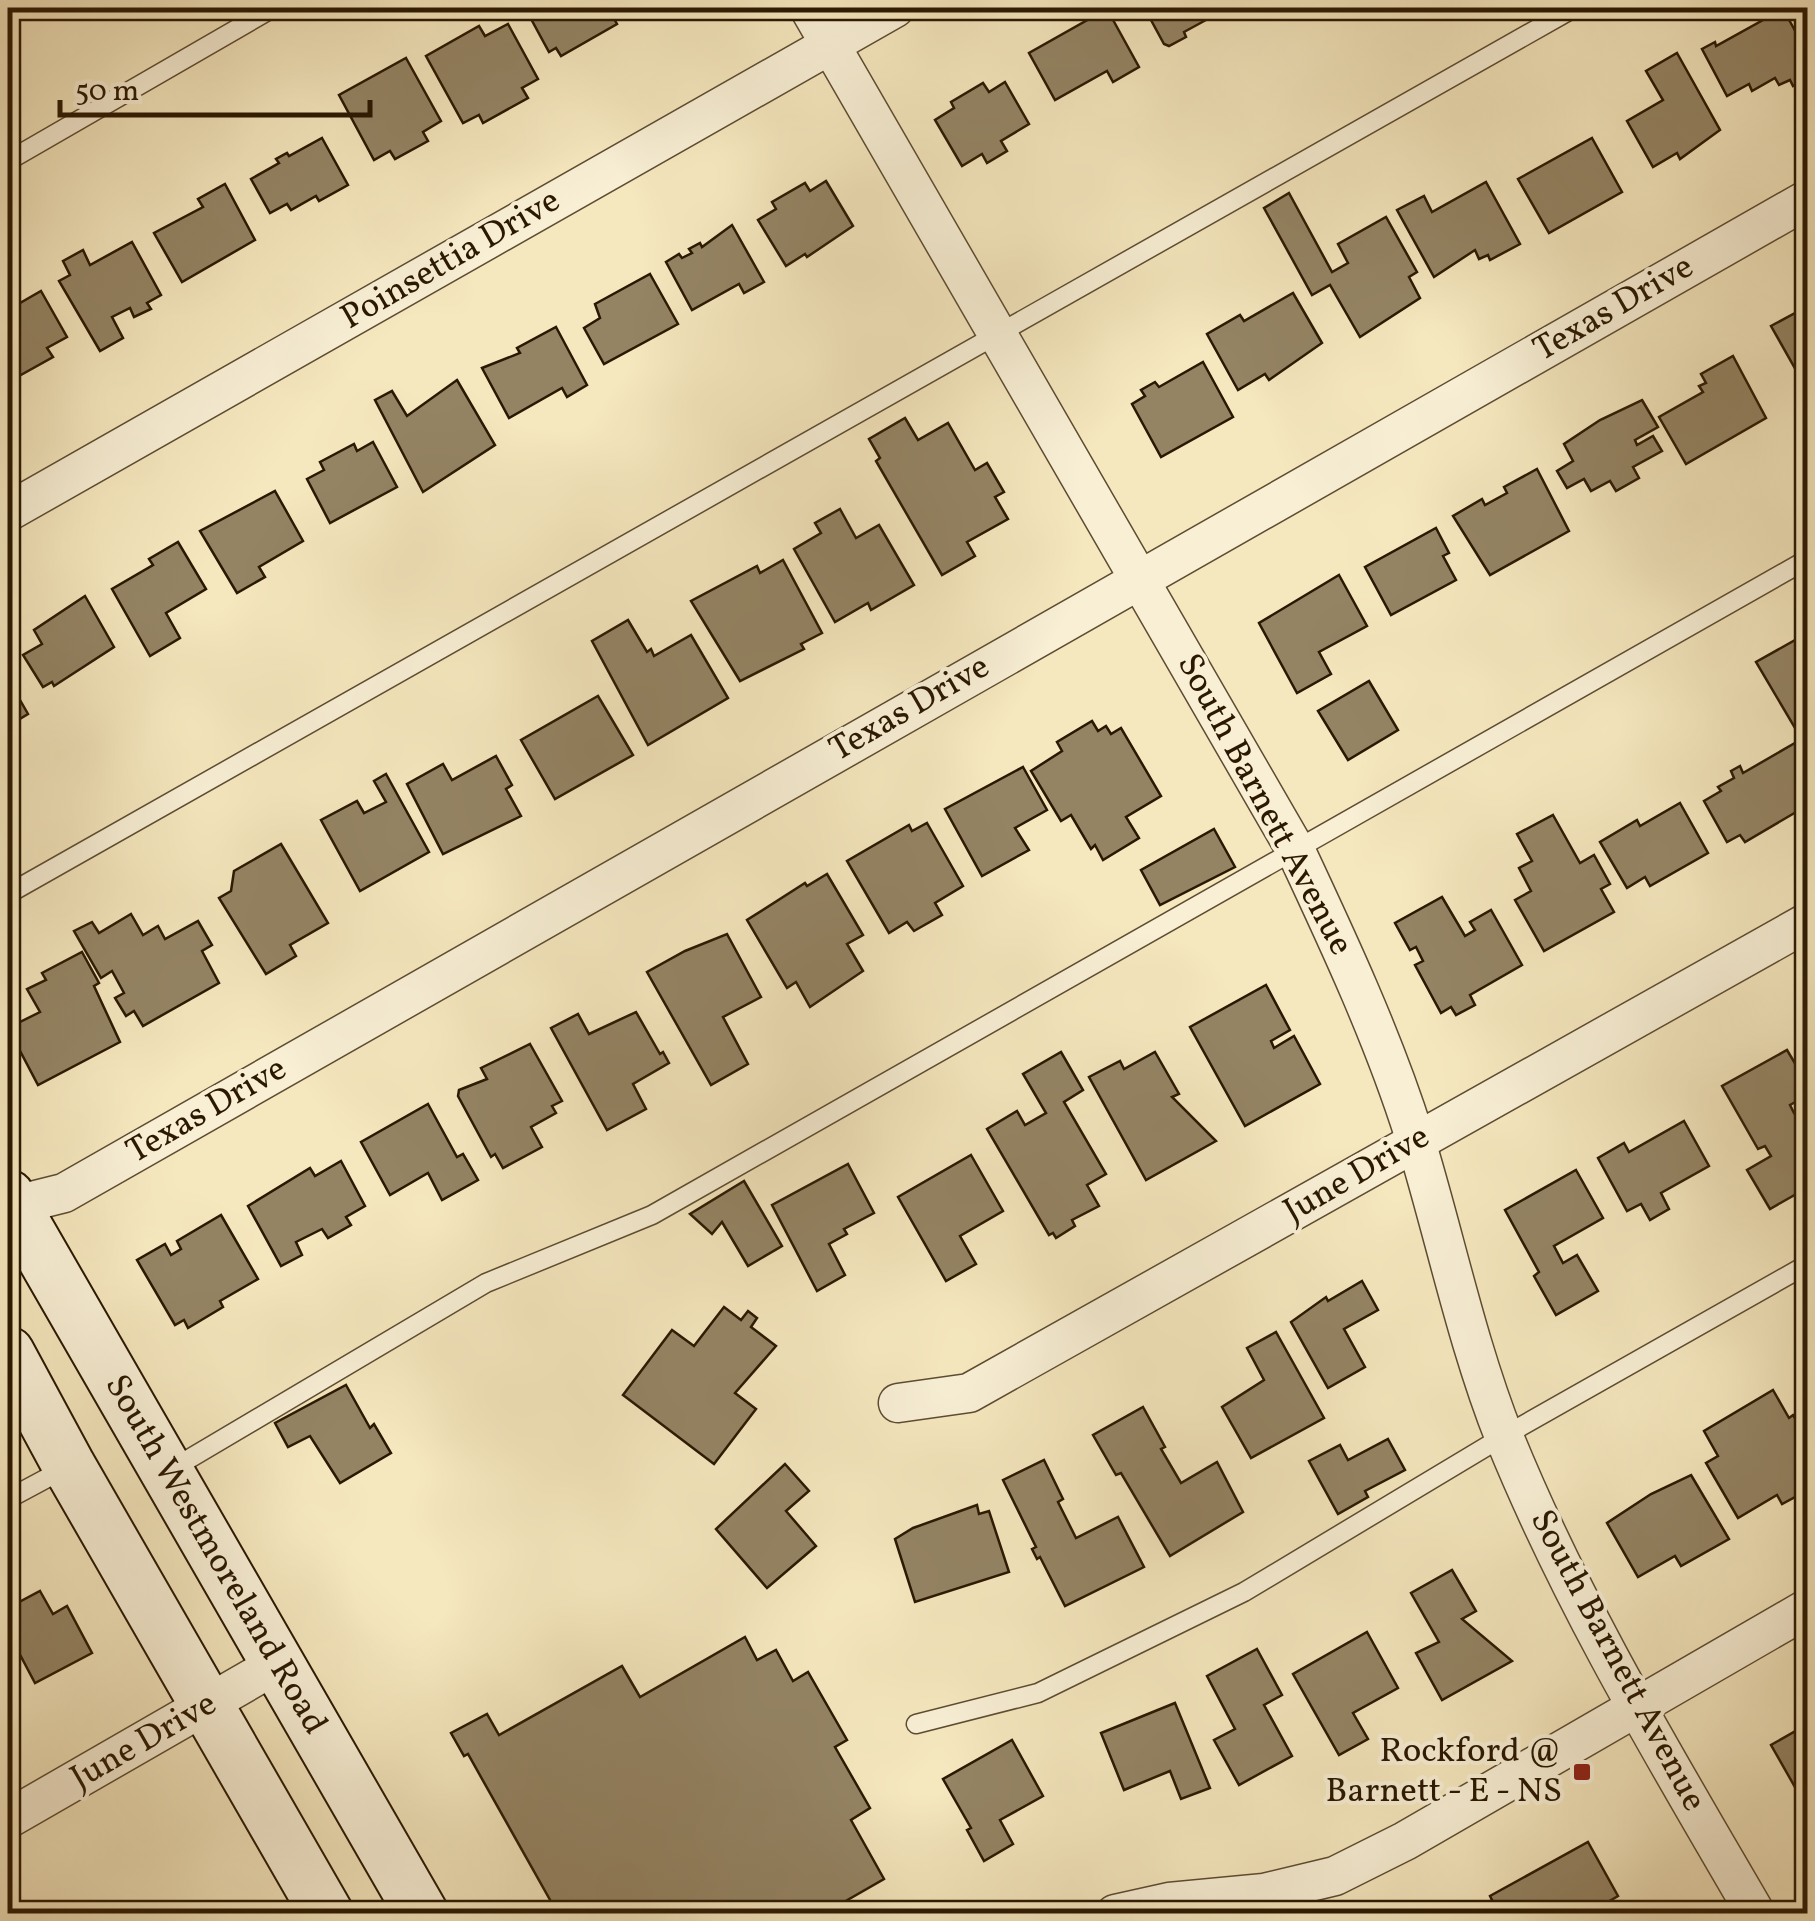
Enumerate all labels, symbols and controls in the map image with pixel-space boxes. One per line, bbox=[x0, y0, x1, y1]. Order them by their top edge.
scale bar bbox=[60, 55, 370, 117]
text: 50 m bbox=[75, 71, 139, 113]
street label: Poinsettia Drive bbox=[333, 178, 569, 342]
street label: Texas Drive bbox=[1525, 244, 1703, 374]
street label: Texas Drive bbox=[821, 644, 999, 774]
street label: South Barnett Avenue bbox=[1164, 646, 1364, 964]
street label: Texas Drive bbox=[118, 1046, 296, 1176]
street label: June Drive bbox=[1275, 1114, 1439, 1236]
street label: South Westmoreland Road bbox=[92, 1366, 338, 1744]
street label: South Barnett Avenue bbox=[1517, 1502, 1717, 1820]
street label: June Drive bbox=[62, 1681, 226, 1803]
place label: Rockford @ Barnett - E - NS bbox=[1326, 1728, 1562, 1816]
marker: Rockford @ Barnett - E - NS bbox=[1571, 1761, 1593, 1783]

